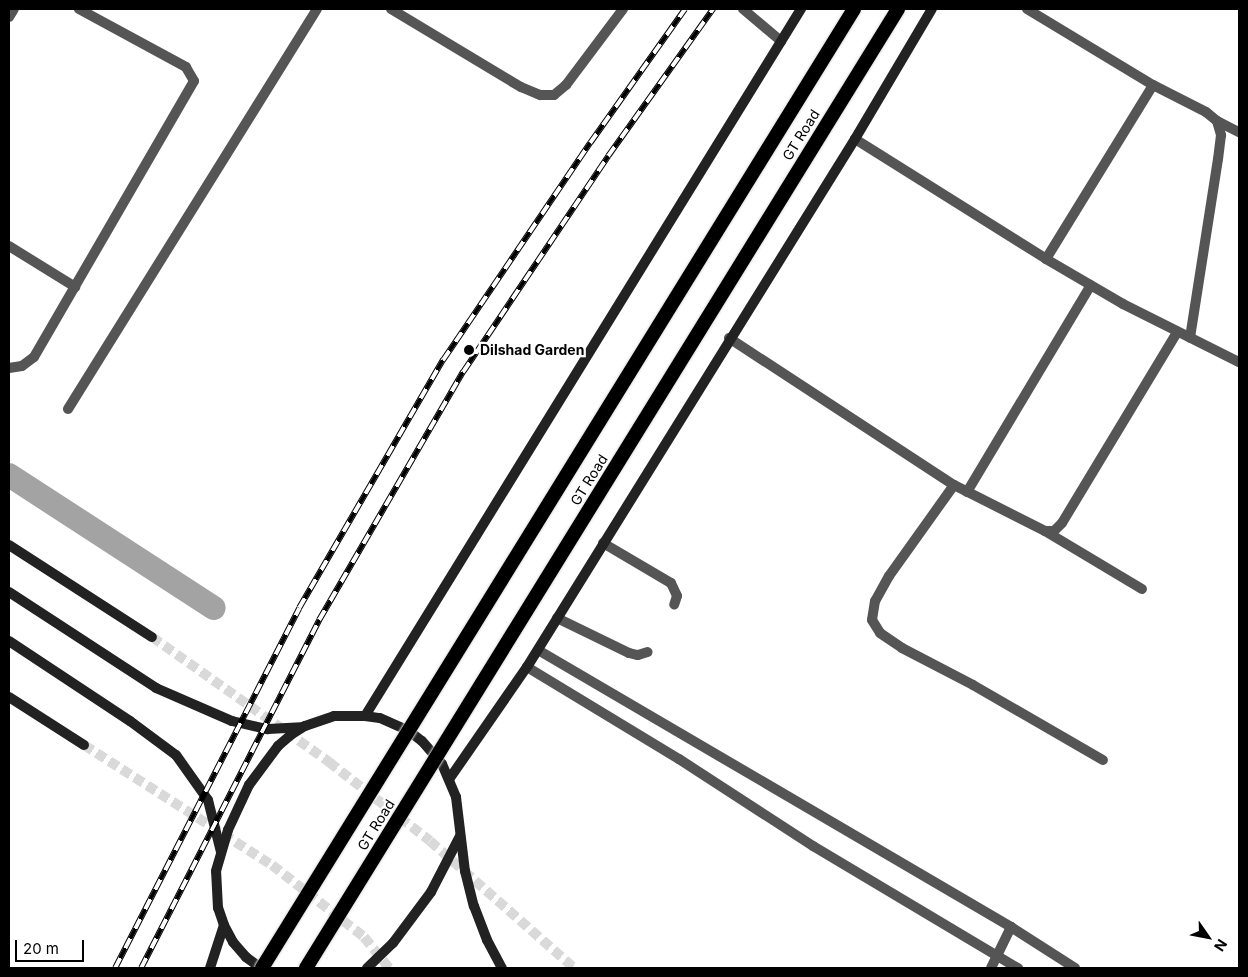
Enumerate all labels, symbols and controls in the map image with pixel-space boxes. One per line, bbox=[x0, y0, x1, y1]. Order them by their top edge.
street label: GT Road bbox=[779, 106, 823, 164]
place label: Dilshad Garden bbox=[480, 342, 584, 358]
marker: Dilshad Garden bbox=[462, 343, 476, 357]
street label: GT Road bbox=[567, 451, 611, 509]
street label: GT Road bbox=[354, 796, 398, 854]
north arrow bbox=[1183, 912, 1233, 962]
scale bar bbox=[18, 930, 86, 962]
text: N bbox=[1211, 936, 1231, 955]
text: 20 m bbox=[23, 939, 59, 958]

